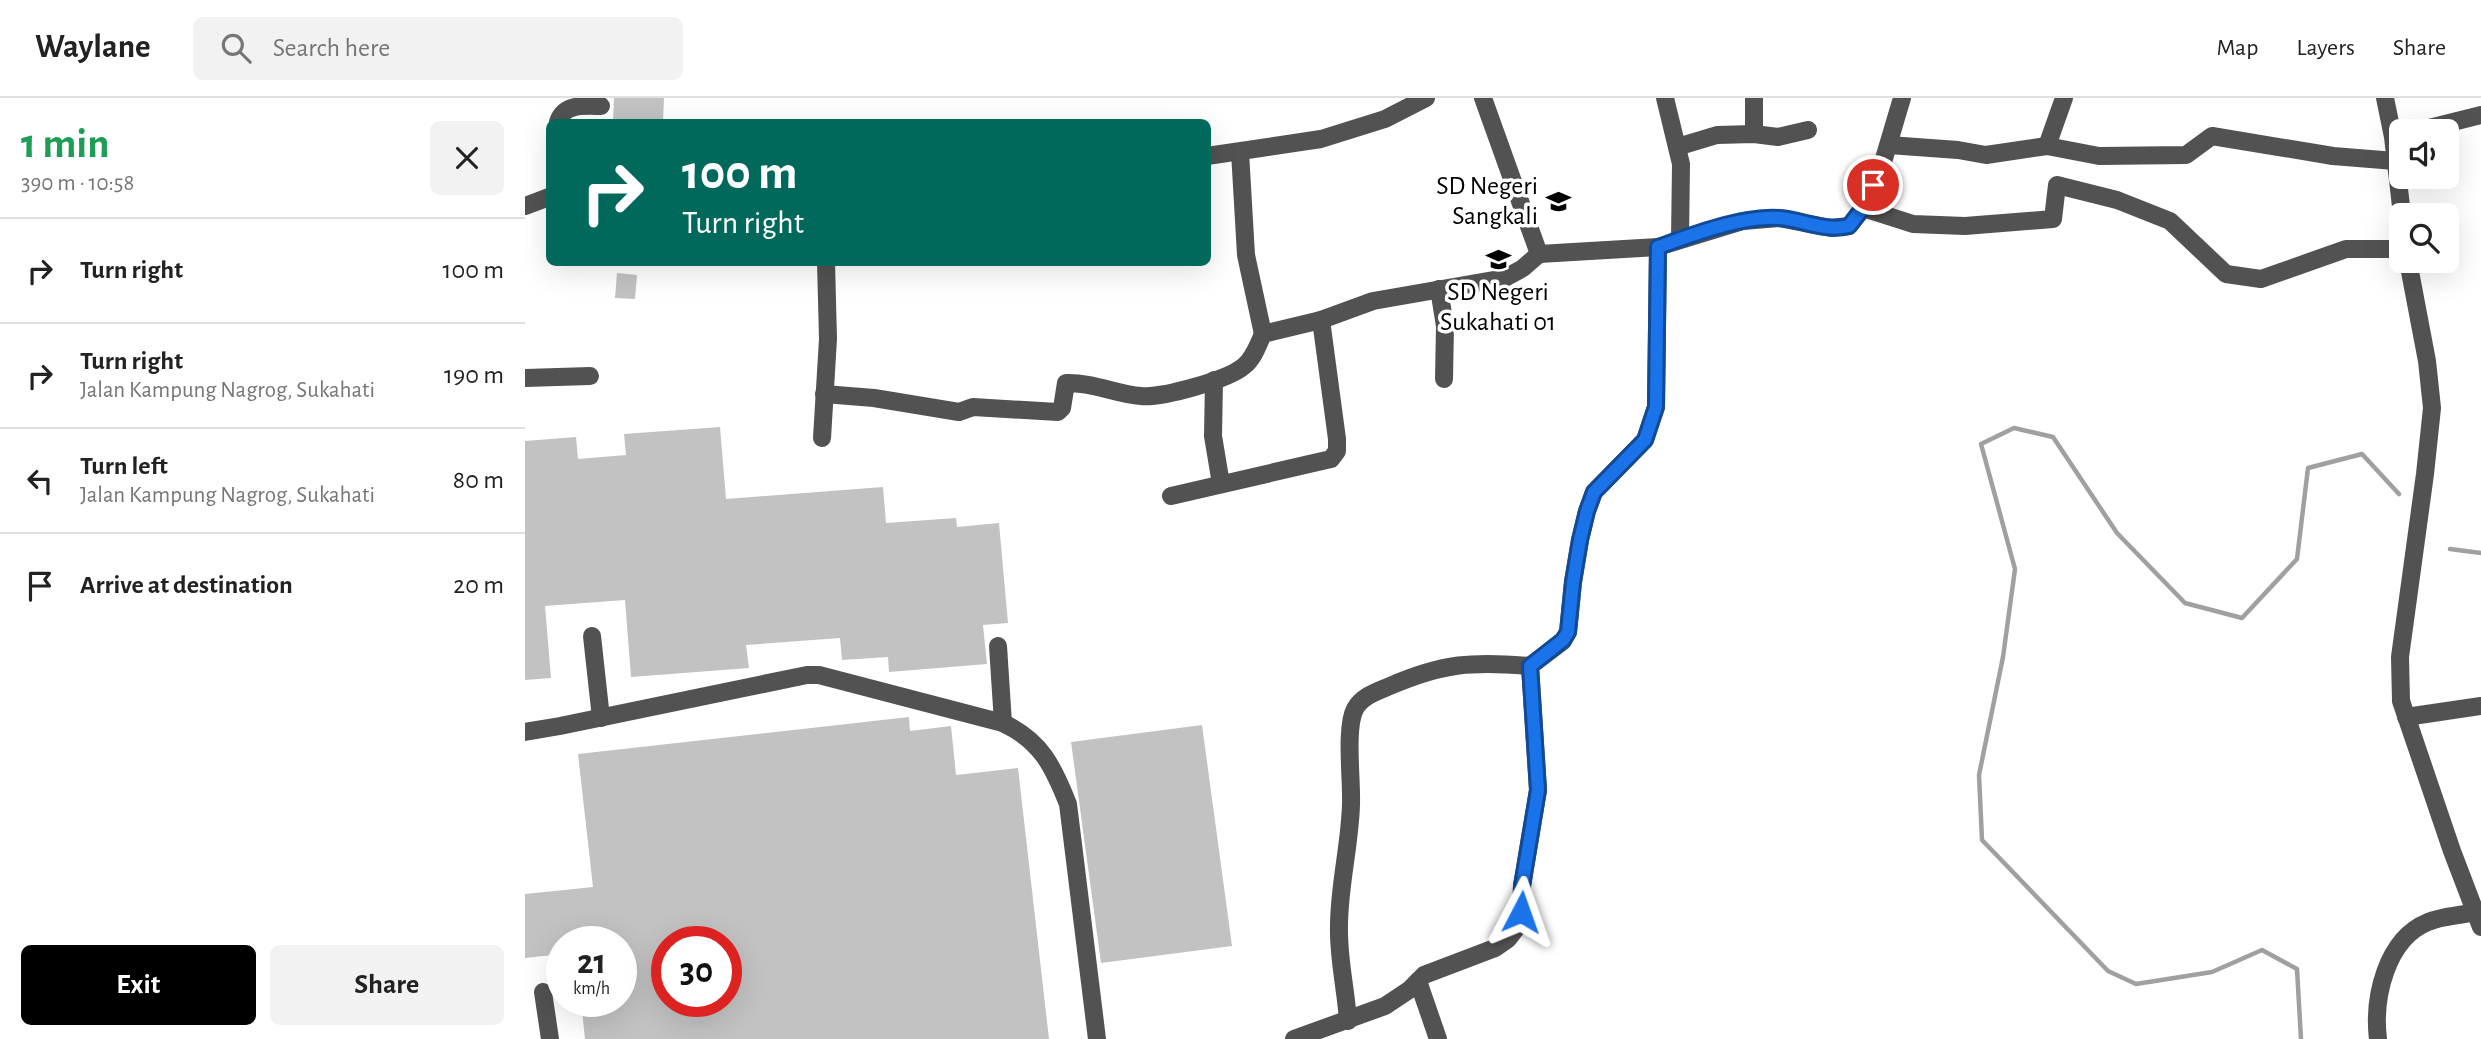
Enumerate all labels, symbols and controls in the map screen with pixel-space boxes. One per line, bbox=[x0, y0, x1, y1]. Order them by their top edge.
search box bbox=[193, 17, 683, 80]
icon: search bbox=[217, 29, 255, 67]
text: Waylane bbox=[35, 31, 151, 64]
text: Search here bbox=[273, 35, 390, 61]
text: Map bbox=[2216, 36, 2258, 60]
text: Layers bbox=[2296, 36, 2355, 60]
text: Share bbox=[2393, 36, 2446, 60]
map controls bbox=[2389, 119, 2459, 273]
button: sound bbox=[2389, 119, 2459, 189]
button: close bbox=[430, 121, 504, 195]
text: 1 min bbox=[21, 123, 110, 165]
icon: right bbox=[567, 147, 658, 238]
text: 100 m bbox=[682, 149, 798, 198]
pin bbox=[1843, 155, 1903, 215]
icon: arrive bbox=[1854, 166, 1892, 204]
text: 390 m · 10:58 bbox=[21, 172, 134, 195]
place label: SD Negeri Sangkali bbox=[1436, 173, 1538, 229]
school or university icon: SD Negeri Sangkali bbox=[1544, 187, 1572, 215]
button: search bbox=[2389, 203, 2459, 273]
text: Turn right bbox=[682, 207, 804, 239]
school or university icon: SD Negeri Sukahati 01 bbox=[1484, 246, 1512, 274]
icon: right bbox=[21, 252, 59, 290]
text: Turn right bbox=[80, 257, 183, 283]
text: 100 m bbox=[443, 257, 504, 283]
place label: SD Negeri Sukahati 01 bbox=[1440, 279, 1556, 335]
text: Turn right bbox=[80, 348, 183, 374]
icon: right bbox=[21, 357, 59, 395]
text: 190 m bbox=[444, 362, 504, 388]
text: Jalan Kampung Nagrog, Sukahati bbox=[80, 379, 375, 402]
text: Turn left bbox=[80, 453, 168, 479]
icon: left bbox=[21, 462, 59, 500]
text: 80 m bbox=[453, 467, 504, 493]
text: Jalan Kampung Nagrog, Sukahati bbox=[80, 484, 375, 507]
icon: arrive bbox=[21, 567, 59, 605]
text: Arrive at destination bbox=[80, 572, 293, 598]
text: 20 m bbox=[453, 572, 504, 598]
position arrow bbox=[1484, 875, 1558, 949]
speed limit sign: 30 bbox=[651, 926, 742, 1017]
button: Exit bbox=[21, 945, 256, 1025]
button: Share bbox=[270, 945, 504, 1025]
text: 21 bbox=[577, 945, 606, 980]
text: km/h bbox=[573, 980, 610, 998]

